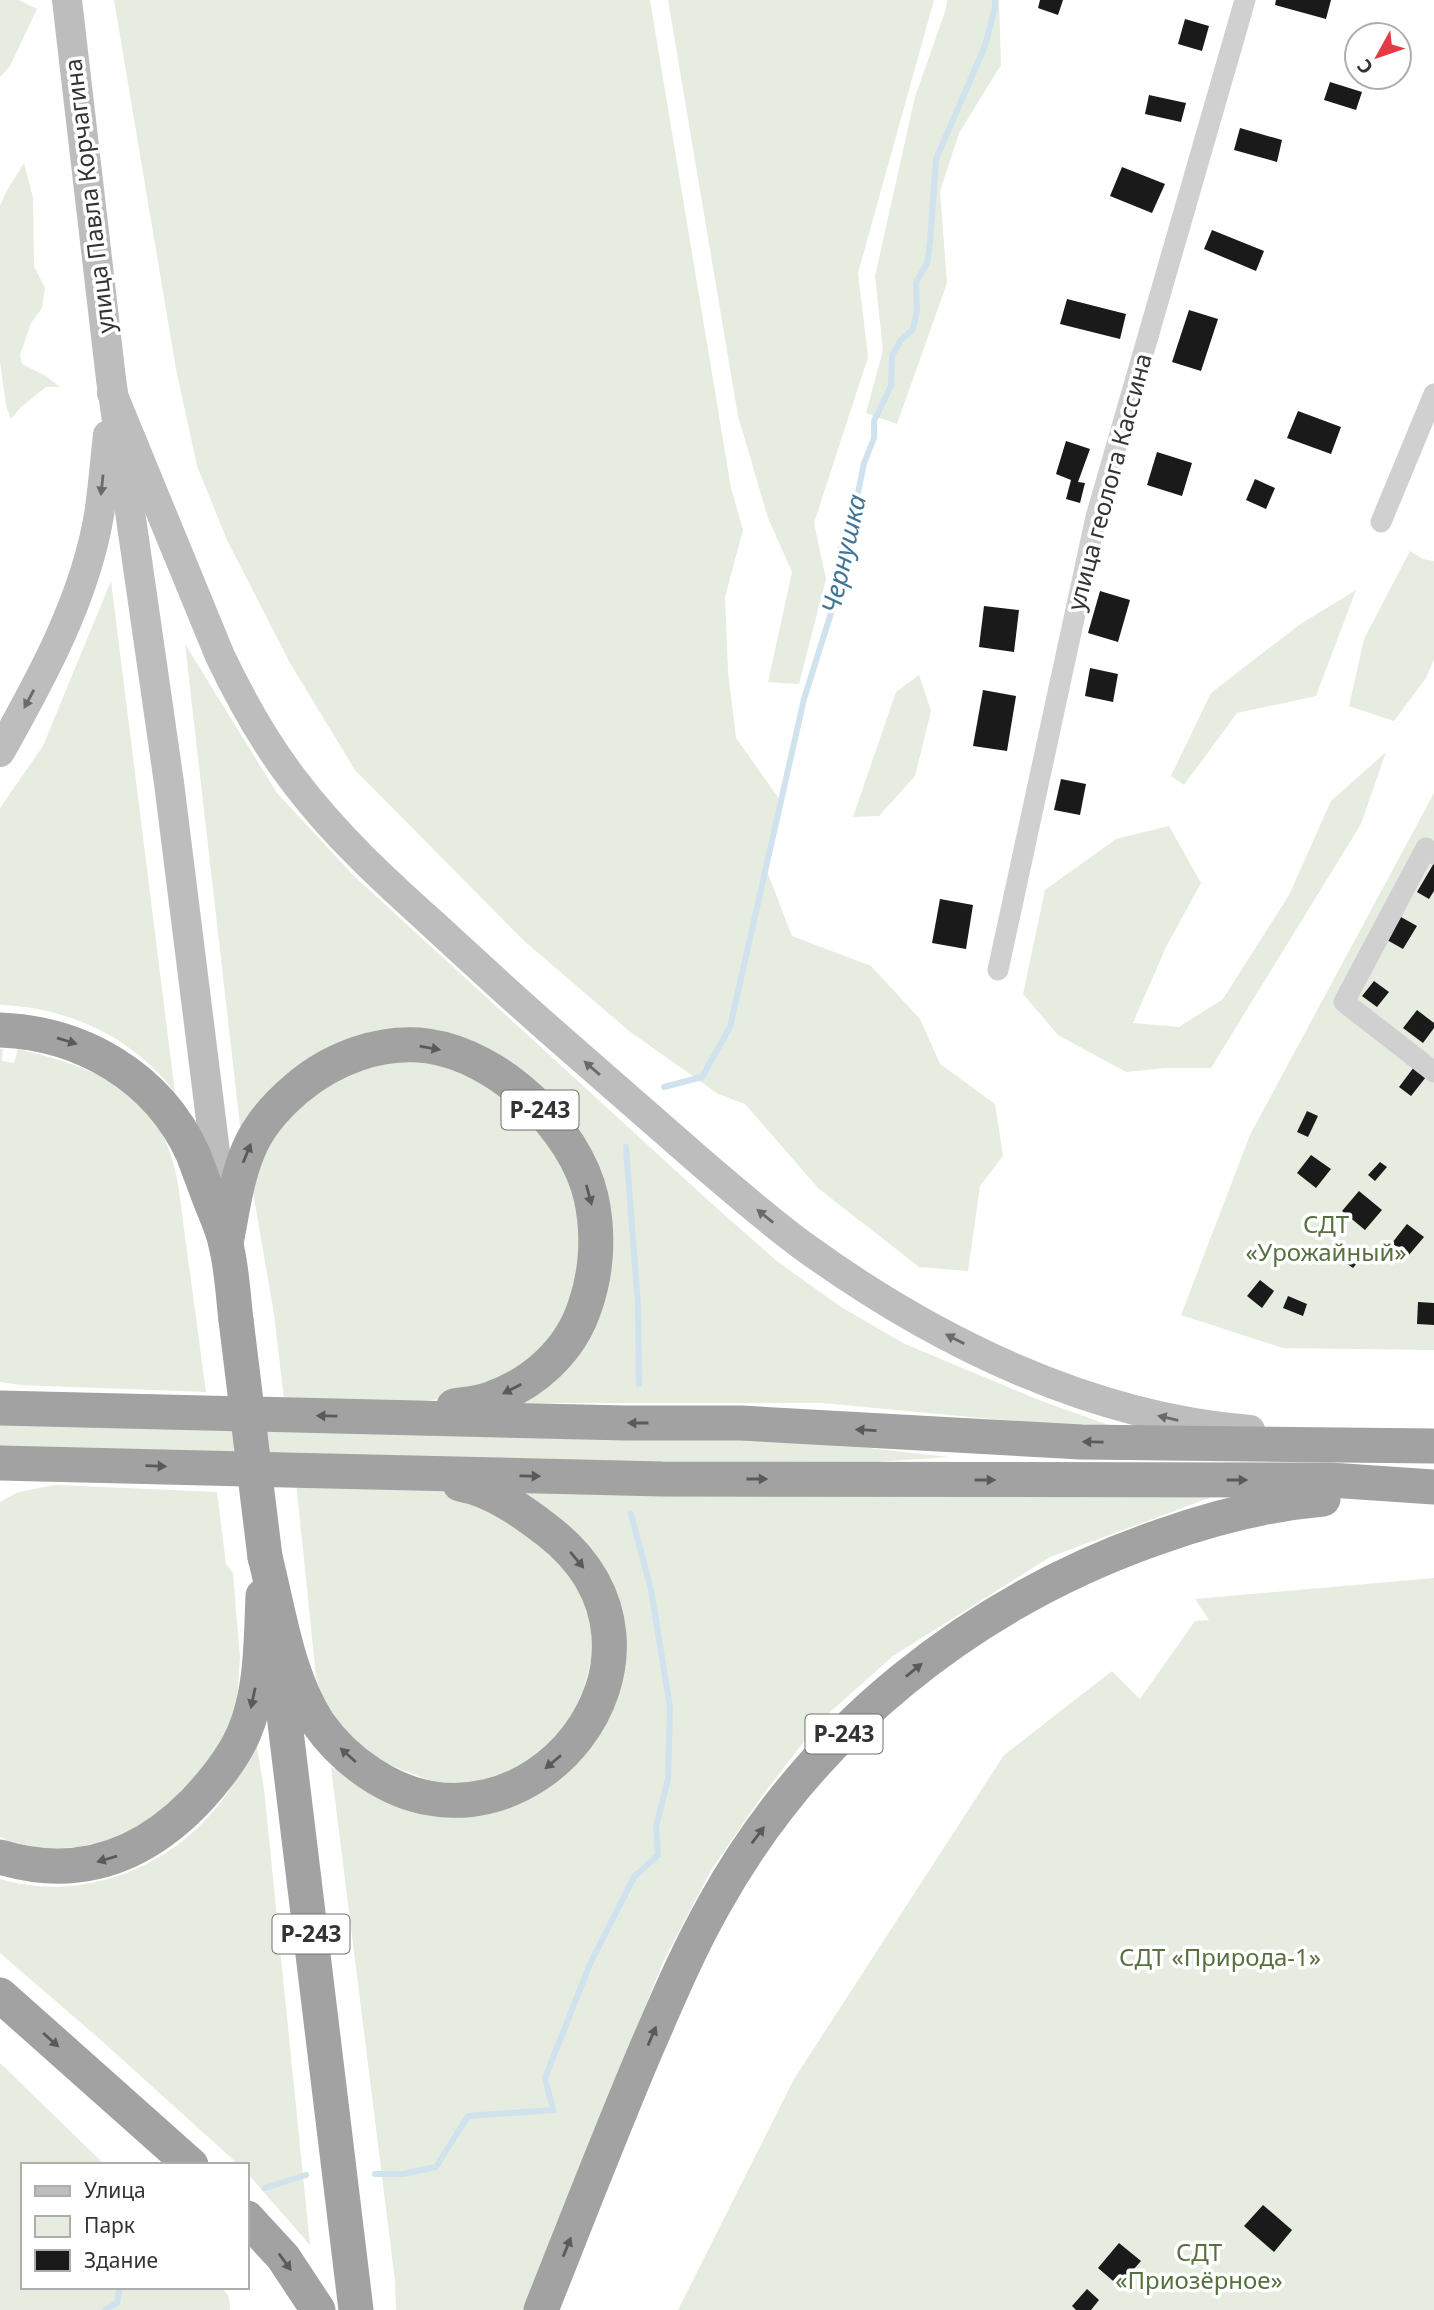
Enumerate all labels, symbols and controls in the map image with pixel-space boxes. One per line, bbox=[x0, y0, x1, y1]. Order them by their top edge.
north arrow bbox=[1343, 21, 1413, 91]
text: С bbox=[1351, 54, 1379, 80]
street label: улица Павла Корчагина bbox=[55, 57, 122, 335]
street label: улица геолога Кассина bbox=[1058, 349, 1159, 614]
one-way arrow bbox=[96, 474, 107, 496]
water label: Чернушка bbox=[812, 490, 874, 617]
one-way arrow bbox=[24, 689, 35, 709]
one-way arrow bbox=[57, 1036, 78, 1046]
one-way arrow bbox=[420, 1043, 442, 1054]
one-way arrow bbox=[583, 1060, 601, 1076]
road number: Р-243 bbox=[502, 1091, 578, 1130]
one-way arrow bbox=[242, 1143, 253, 1164]
one-way arrow bbox=[584, 1184, 595, 1206]
park label: СДТ «Урожайный» bbox=[1245, 1207, 1407, 1268]
one-way arrow bbox=[756, 1208, 774, 1223]
one-way arrow bbox=[945, 1334, 965, 1345]
one-way arrow bbox=[502, 1383, 522, 1394]
one-way arrow bbox=[316, 1410, 338, 1421]
one-way arrow bbox=[1157, 1412, 1179, 1423]
one-way arrow bbox=[627, 1417, 649, 1429]
one-way arrow bbox=[854, 1424, 876, 1435]
one-way arrow bbox=[1082, 1436, 1104, 1448]
one-way arrow bbox=[145, 1461, 167, 1472]
one-way arrow bbox=[519, 1471, 541, 1482]
one-way arrow bbox=[746, 1473, 768, 1485]
one-way arrow bbox=[974, 1474, 996, 1486]
one-way arrow bbox=[1226, 1474, 1248, 1486]
one-way arrow bbox=[569, 1551, 584, 1568]
one-way arrow bbox=[905, 1663, 922, 1678]
one-way arrow bbox=[247, 1687, 258, 1709]
road number: Р-243 bbox=[806, 1714, 882, 1754]
one-way arrow bbox=[339, 1747, 357, 1763]
one-way arrow bbox=[545, 1754, 562, 1769]
one-way arrow bbox=[750, 1826, 764, 1844]
one-way arrow bbox=[96, 1854, 117, 1864]
road number: Р-243 bbox=[272, 1914, 350, 1954]
park label: СДТ «Природа-1» bbox=[1119, 1940, 1321, 1973]
one-way arrow bbox=[646, 2026, 658, 2046]
one-way arrow bbox=[42, 2032, 60, 2048]
legend bbox=[21, 2163, 248, 2289]
text: Улица bbox=[84, 2176, 146, 2204]
text: Парк bbox=[84, 2211, 135, 2239]
park label: СДТ «Приозёрное» bbox=[1115, 2235, 1283, 2296]
one-way arrow bbox=[561, 2236, 572, 2257]
text: Здание bbox=[84, 2246, 158, 2274]
one-way arrow bbox=[278, 2253, 292, 2271]

